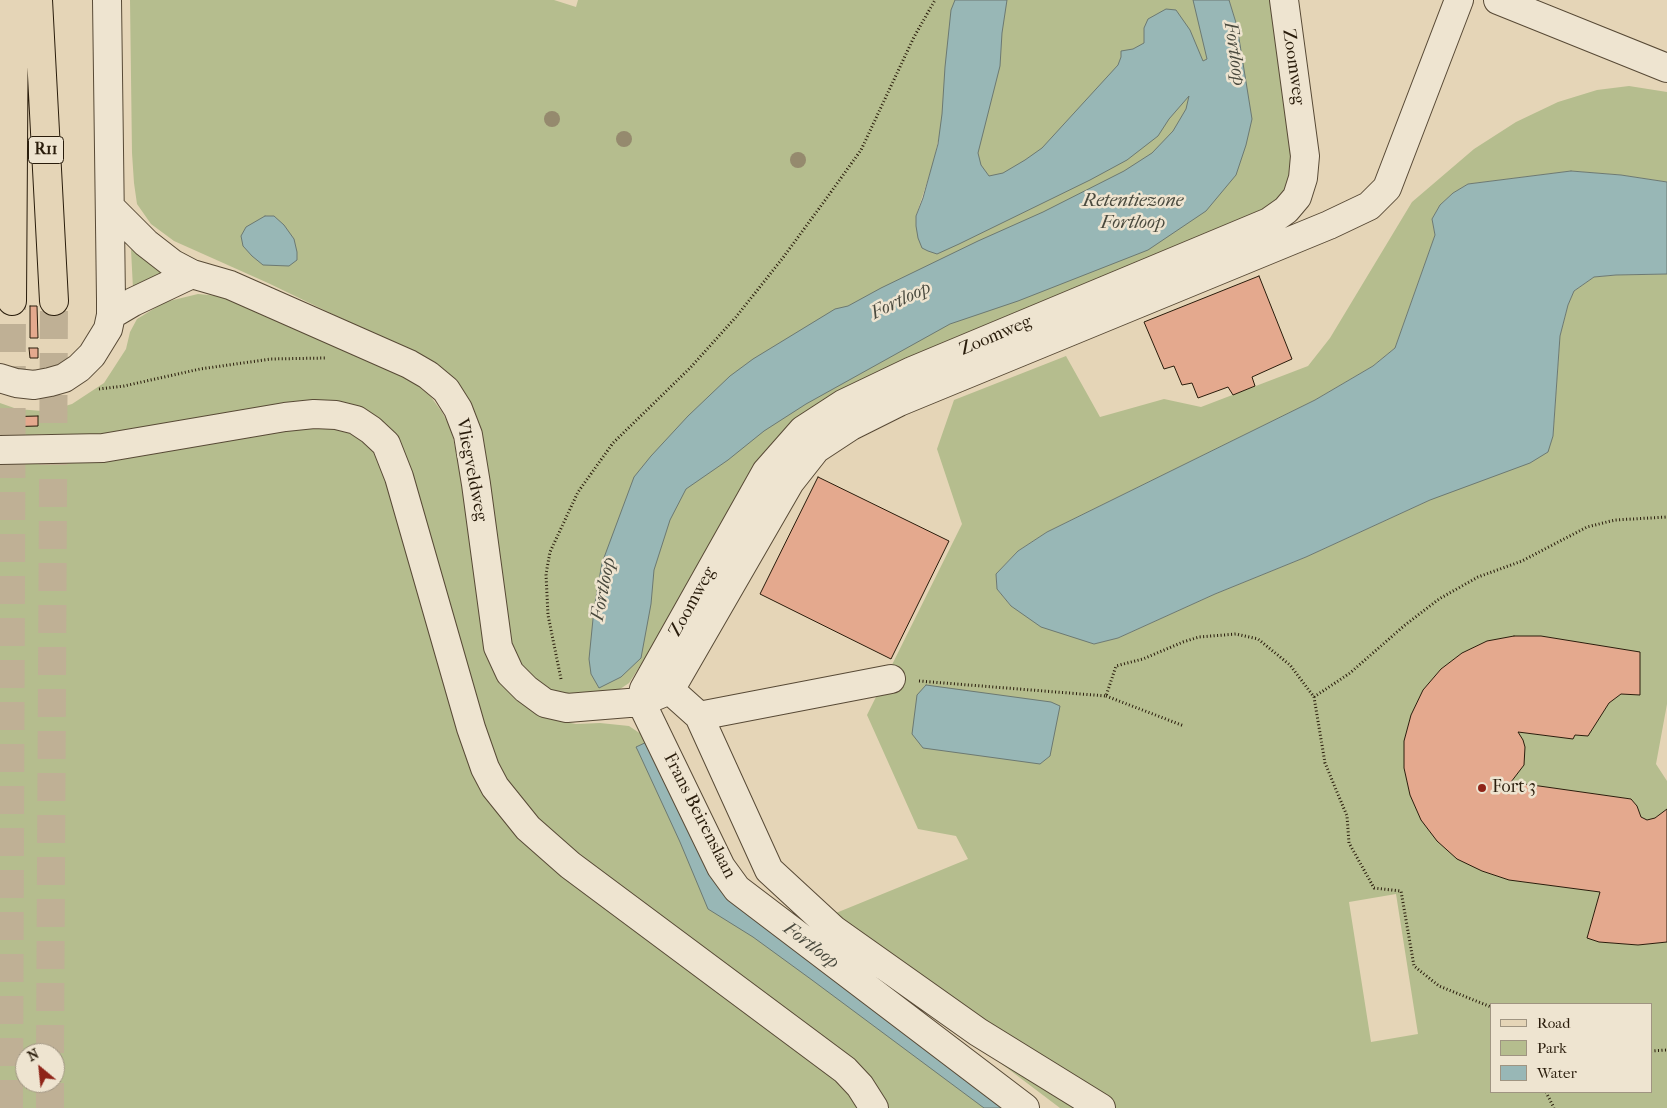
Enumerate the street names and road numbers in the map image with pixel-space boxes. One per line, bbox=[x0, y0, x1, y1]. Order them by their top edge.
street label: Zoomweg bbox=[1277, 28, 1309, 106]
road number: R11 bbox=[28, 136, 64, 164]
street label: Zoomweg bbox=[957, 311, 1035, 361]
street label: Vliegveldweg bbox=[450, 417, 492, 523]
street label: Zoomweg bbox=[665, 563, 721, 641]
street label: Frans Beirenslaan bbox=[658, 750, 740, 882]

